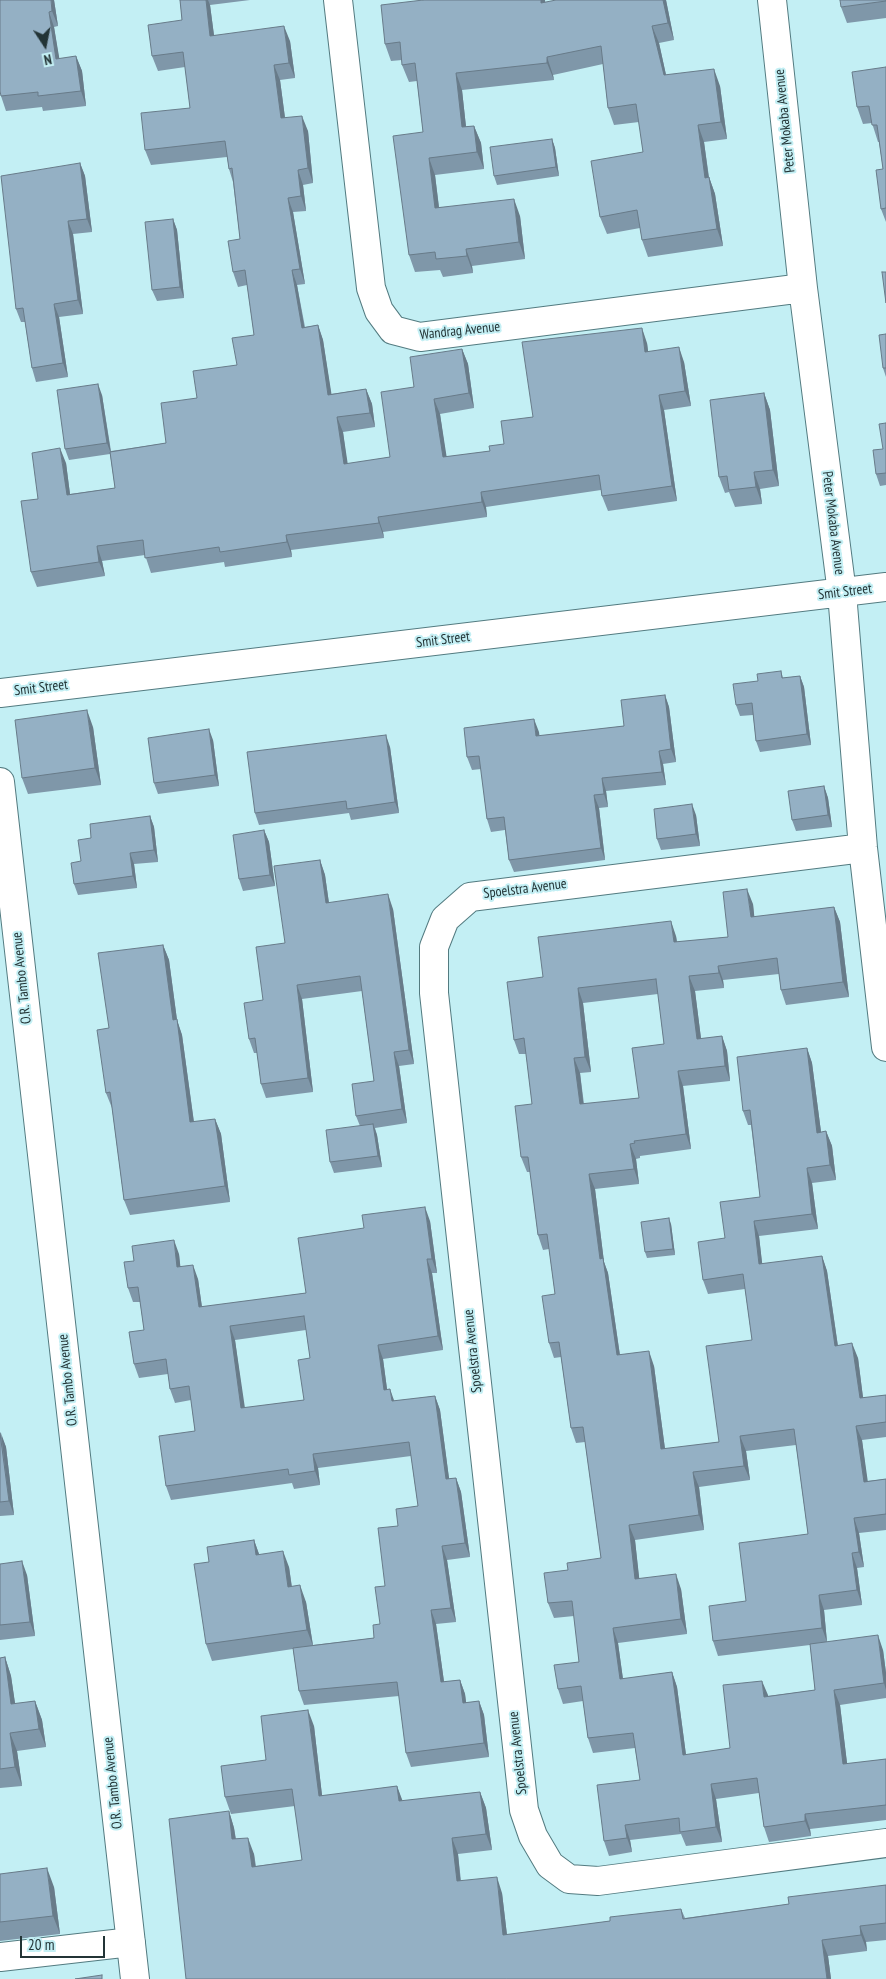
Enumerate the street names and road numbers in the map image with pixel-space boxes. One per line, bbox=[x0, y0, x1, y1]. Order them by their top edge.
street label: Peter Mokaba Avenue bbox=[771, 68, 799, 174]
street label: Wandrag Avenue bbox=[419, 318, 501, 344]
street label: Peter Mokaba Avenue bbox=[818, 470, 848, 576]
street label: Smit Street bbox=[817, 580, 873, 604]
street label: Smit Street bbox=[415, 628, 471, 652]
street label: Smit Street bbox=[13, 676, 69, 700]
street label: Spoelstra Avenue bbox=[483, 876, 567, 902]
street label: O.R. Tambo Avenue bbox=[9, 931, 35, 1025]
street label: Spoelstra Avenue bbox=[460, 1309, 486, 1393]
street label: O.R. Tambo Avenue bbox=[55, 1333, 81, 1427]
street label: Spoelstra Avenue bbox=[505, 1711, 531, 1795]
street label: O.R. Tambo Avenue bbox=[100, 1736, 126, 1830]

